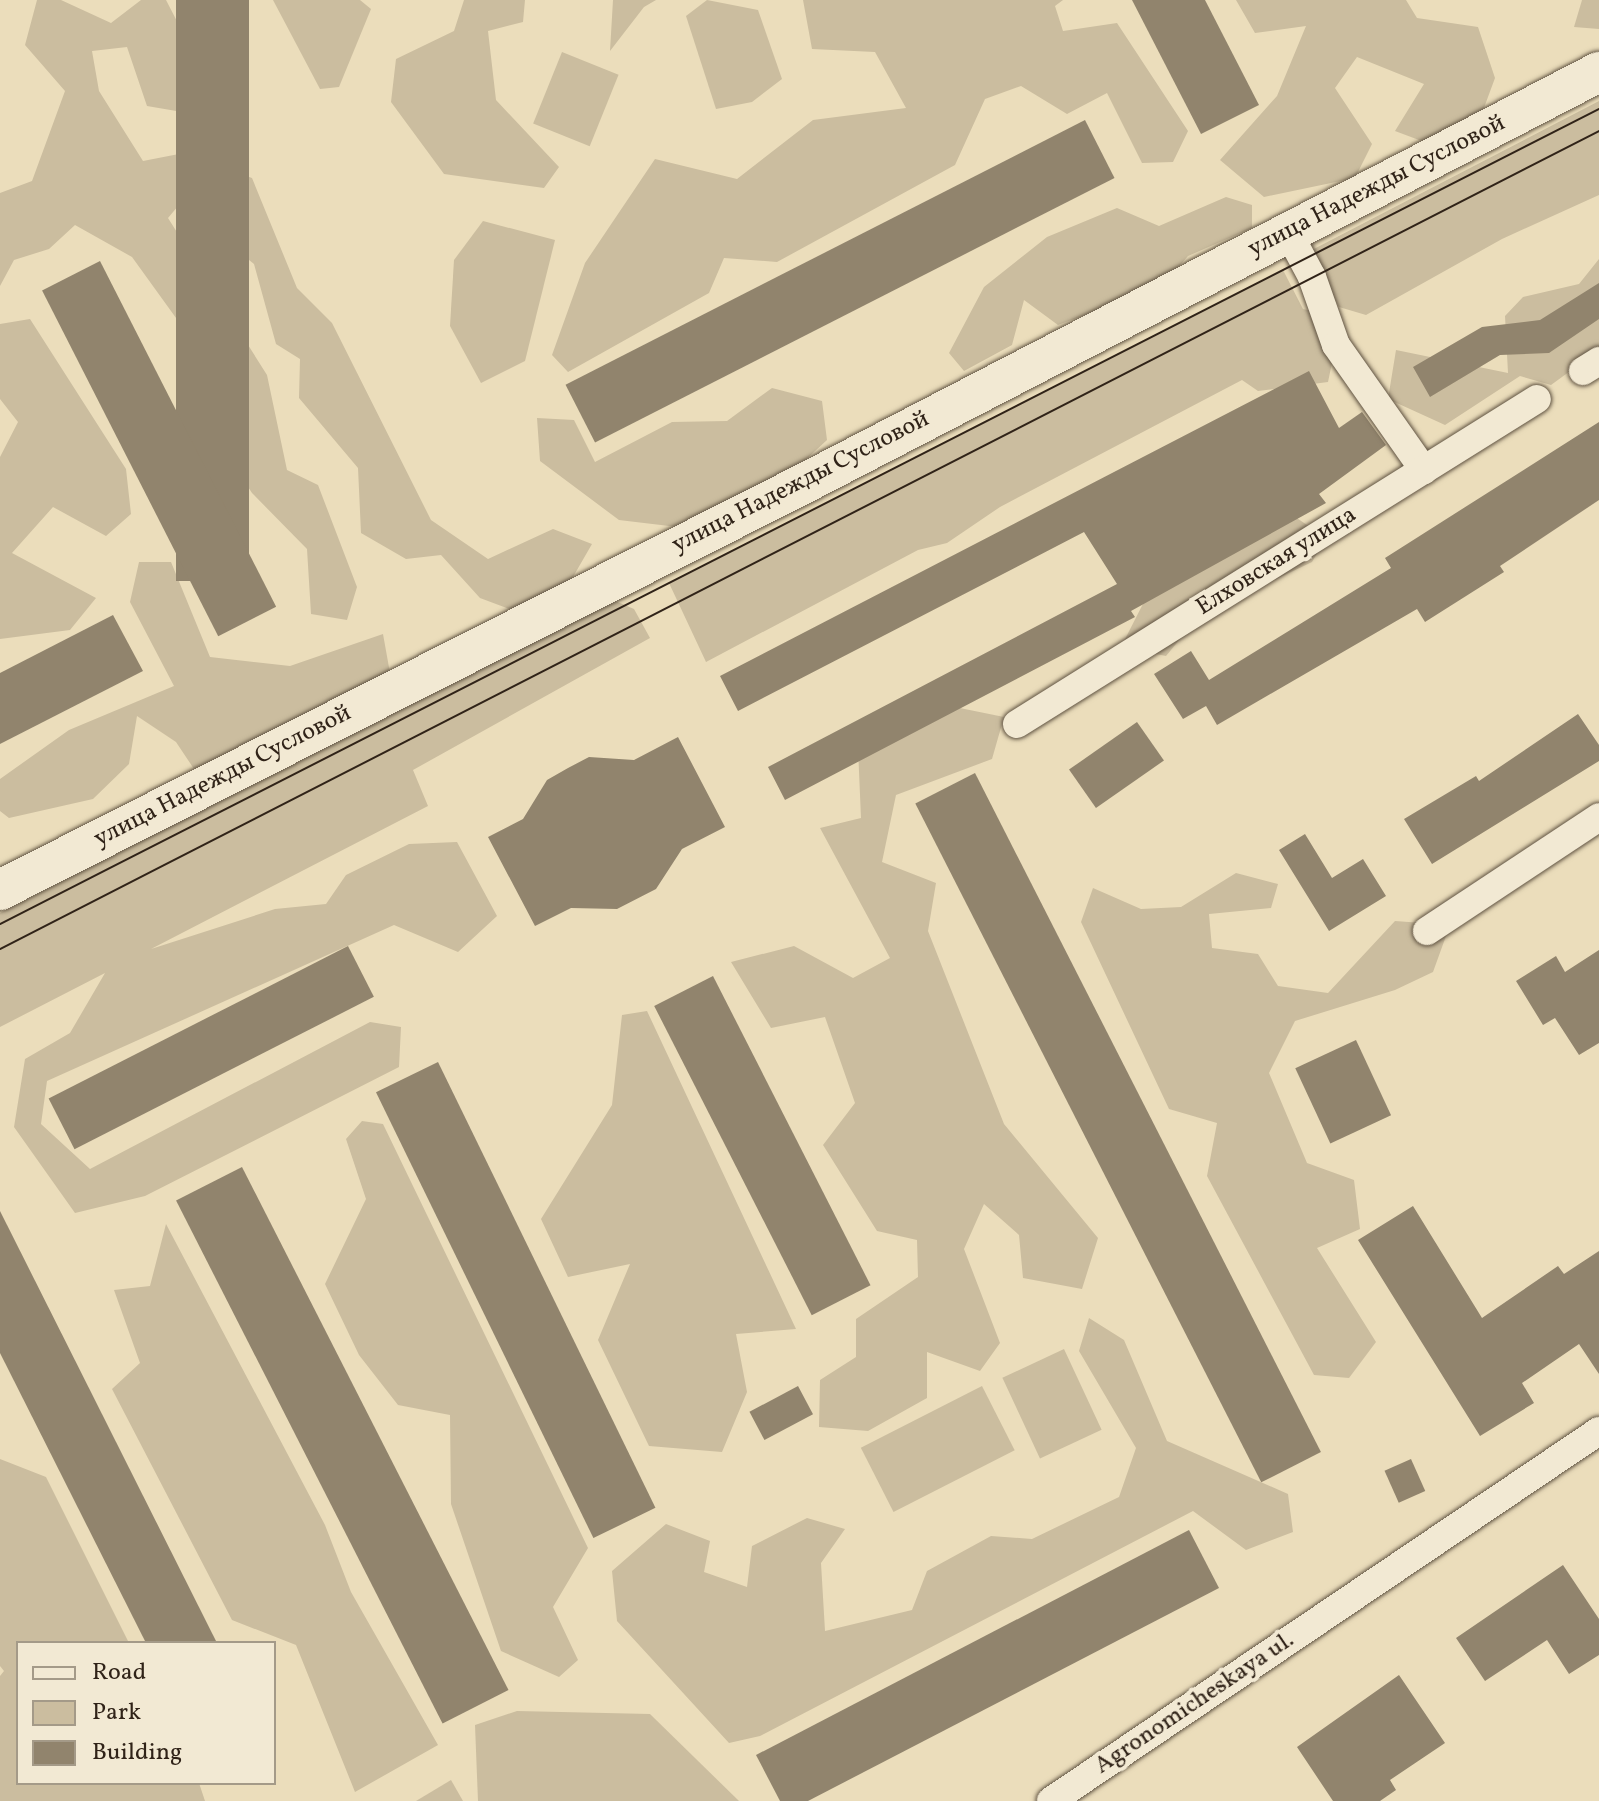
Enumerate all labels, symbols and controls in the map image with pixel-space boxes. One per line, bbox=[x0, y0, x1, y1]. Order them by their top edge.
street label: улица Надежды Сусловой bbox=[1244, 110, 1510, 264]
street label: улица Надежды Сусловой bbox=[668, 406, 934, 560]
street label: Елховская улица bbox=[1191, 501, 1363, 623]
street label: улица Надежды Сусловой bbox=[90, 700, 356, 854]
street label: Agronomicheskaya ul. bbox=[1090, 1627, 1300, 1781]
legend bbox=[16, 1641, 276, 1785]
text: Road bbox=[92, 1656, 146, 1690]
text: Park bbox=[92, 1696, 141, 1730]
text: Building bbox=[92, 1736, 182, 1770]

